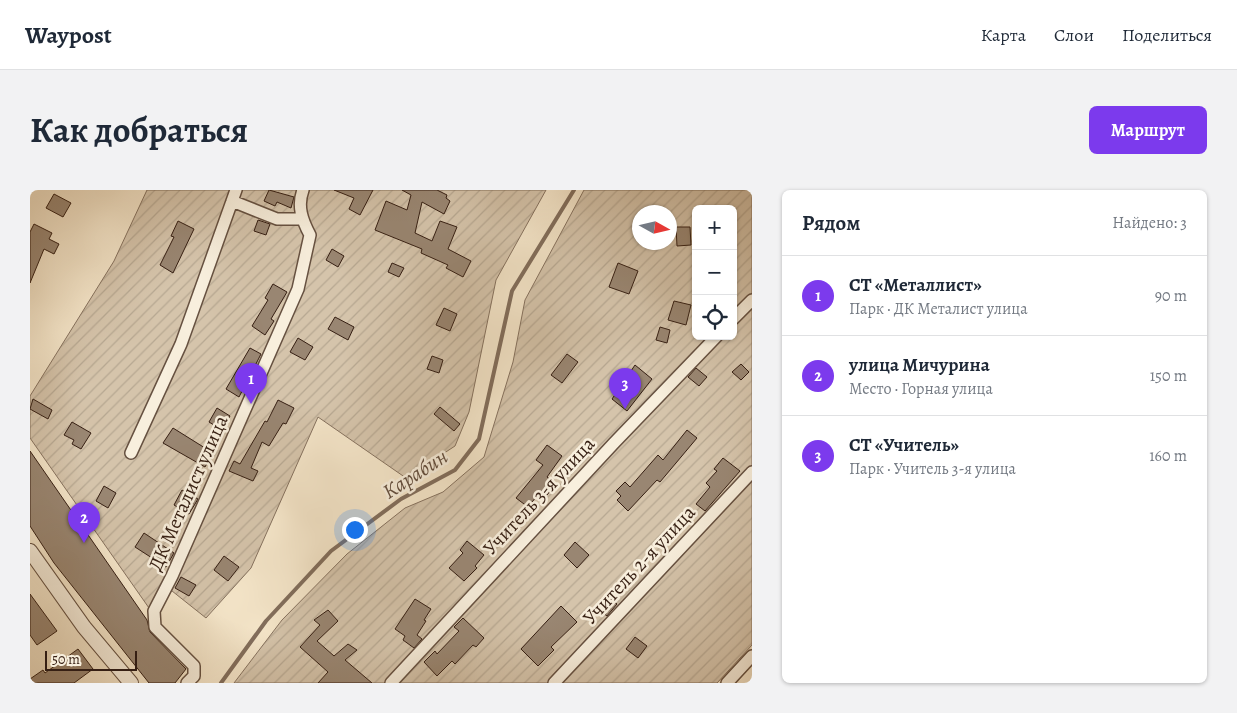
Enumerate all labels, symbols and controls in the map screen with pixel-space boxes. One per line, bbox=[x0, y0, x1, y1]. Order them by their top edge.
text: Waypost bbox=[25, 19, 112, 51]
text: Карта bbox=[981, 23, 1026, 47]
text: Слои bbox=[1054, 23, 1094, 47]
text: Поделиться bbox=[1122, 23, 1212, 47]
text: Как добраться bbox=[30, 106, 248, 154]
button: Маршрут bbox=[1089, 106, 1207, 154]
north arrow bbox=[632, 205, 677, 250]
map controls bbox=[692, 205, 737, 340]
button: + bbox=[692, 205, 737, 250]
text: Рядом bbox=[802, 209, 860, 237]
text: Найдено: 3 bbox=[1112, 212, 1187, 234]
button: − bbox=[692, 250, 737, 295]
text: СТ «Металлист» bbox=[849, 272, 982, 298]
text: 1 bbox=[815, 285, 821, 307]
text: 90 m bbox=[1155, 285, 1187, 307]
button: locate bbox=[692, 295, 737, 340]
text: Парк · ДК Металист улица bbox=[849, 298, 1028, 320]
text: улица Мичурина bbox=[849, 352, 990, 378]
pin: 1 bbox=[235, 363, 267, 404]
text: 2 bbox=[814, 365, 822, 387]
text: 150 m bbox=[1150, 365, 1187, 387]
pin: 3 bbox=[609, 368, 641, 409]
text: Место · Горная улица bbox=[849, 378, 993, 400]
street label: ДК Металист улица bbox=[142, 410, 235, 575]
street label: Учитель 3-я улица bbox=[477, 430, 602, 561]
text: СТ «Учитель» bbox=[849, 432, 959, 458]
water label: Карабин bbox=[377, 442, 453, 505]
text: 3 bbox=[815, 445, 821, 467]
text: 160 m bbox=[1149, 445, 1187, 467]
text: Парк · Учитель 3-я улица bbox=[849, 458, 1016, 480]
street label: Учитель 2-я улица bbox=[577, 499, 702, 631]
pin: 2 bbox=[68, 502, 100, 543]
your location bbox=[342, 517, 368, 543]
scale bar bbox=[45, 648, 138, 671]
text: 50 m bbox=[52, 650, 80, 669]

